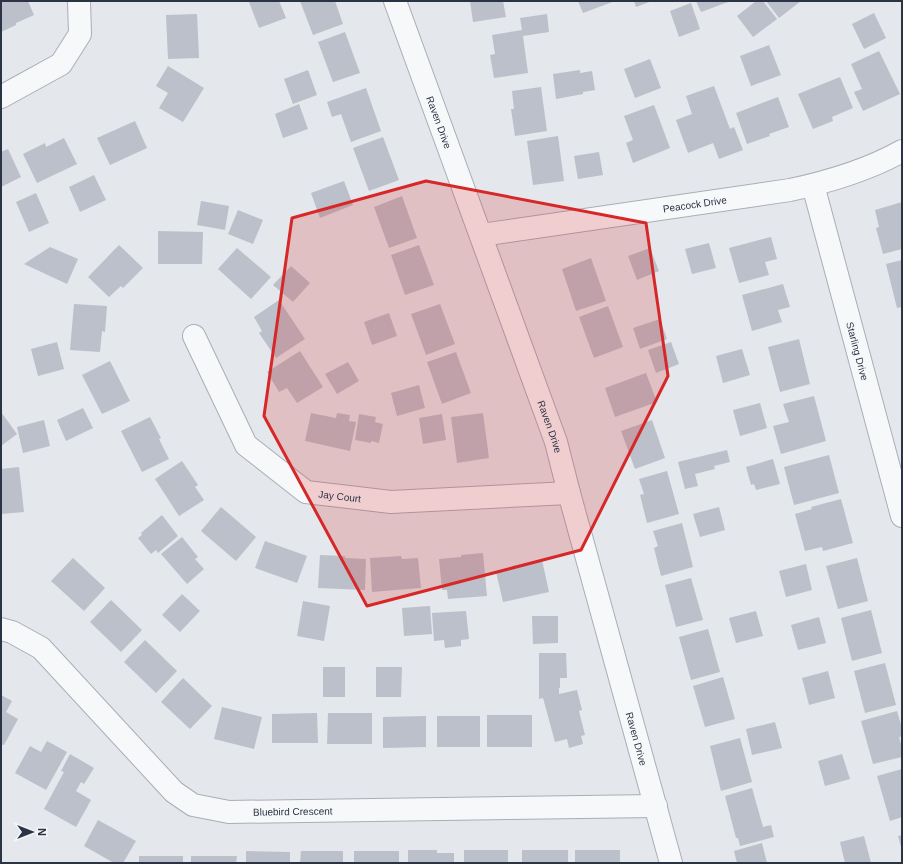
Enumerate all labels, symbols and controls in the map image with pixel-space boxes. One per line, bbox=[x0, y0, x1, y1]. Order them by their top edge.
street label: Raven Drive bbox=[424, 95, 454, 151]
street label: Peacock Drive bbox=[662, 194, 728, 214]
street label: Starling Drive bbox=[844, 321, 870, 382]
street label: Raven Drive bbox=[535, 399, 564, 455]
street label: Jay Court bbox=[318, 489, 362, 504]
street label: Raven Drive bbox=[624, 711, 649, 767]
street label: Bluebird Crescent bbox=[253, 806, 333, 818]
north arrow bbox=[12, 812, 52, 852]
text: N bbox=[36, 828, 48, 836]

